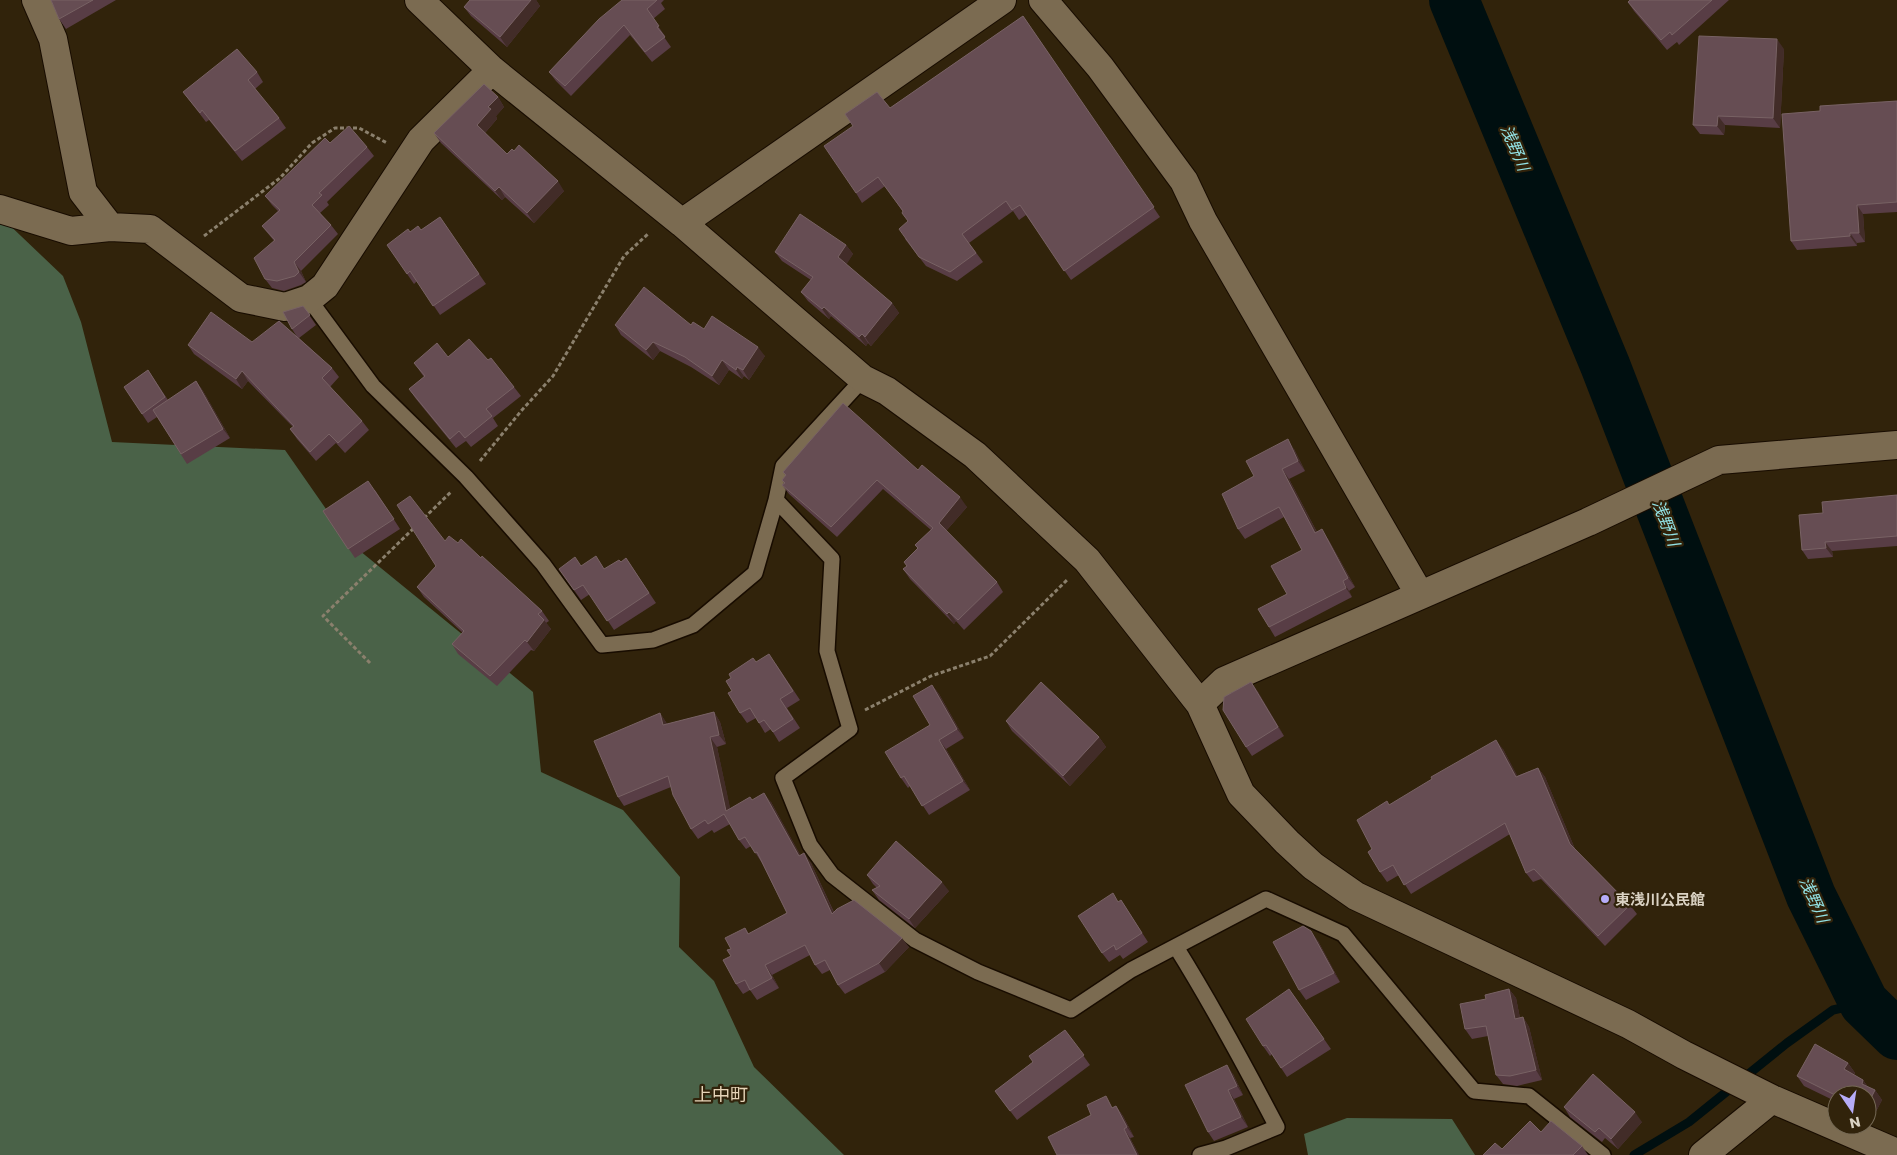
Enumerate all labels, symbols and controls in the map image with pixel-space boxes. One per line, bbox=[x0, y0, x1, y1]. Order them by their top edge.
water label: 浅野川 bbox=[1495, 121, 1536, 176]
water label: 浅野川 bbox=[1647, 496, 1686, 551]
water label: 浅野川 bbox=[1794, 873, 1835, 928]
place label: 東浅川公民館 bbox=[1615, 889, 1705, 910]
marker: 東浅川公民館 bbox=[1599, 893, 1611, 905]
district label: 上中町 bbox=[694, 1082, 748, 1107]
north arrow bbox=[1827, 1085, 1877, 1135]
text: N bbox=[1848, 1112, 1862, 1134]

